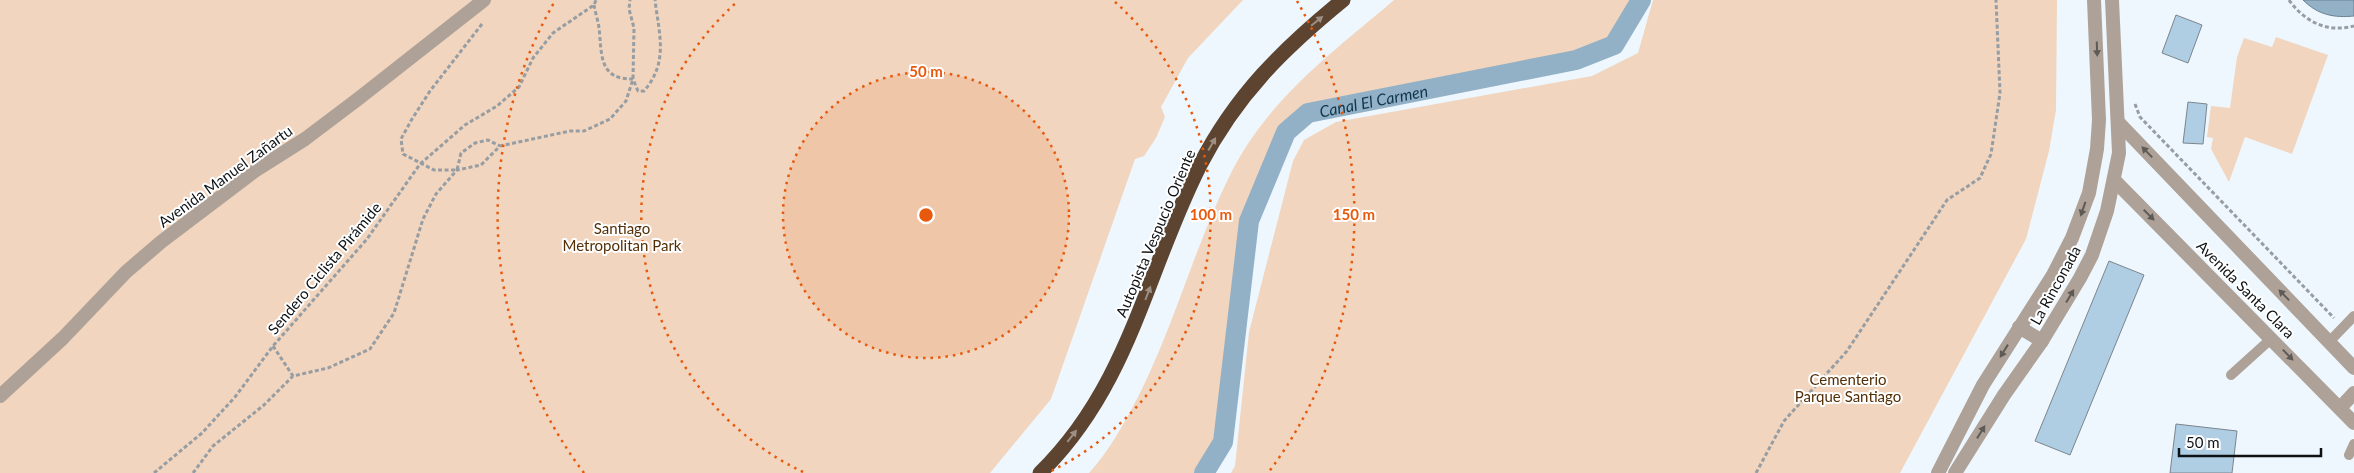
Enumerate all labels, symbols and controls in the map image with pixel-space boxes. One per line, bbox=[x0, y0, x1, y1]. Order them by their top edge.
one-way arrow bbox=[1310, 16, 1323, 27]
one-way arrow bbox=[2094, 41, 2102, 57]
text: 50 m bbox=[909, 62, 943, 80]
water label: Canal El Carmen bbox=[1317, 80, 1429, 120]
street label: Avenida Manuel Zañartu bbox=[154, 121, 296, 231]
one-way arrow bbox=[1208, 138, 1217, 151]
street label: Autopista Vespucio Oriente bbox=[1111, 146, 1199, 320]
one-way arrow bbox=[2141, 147, 2153, 159]
street label: Sendero Ciclista Pirámide bbox=[263, 198, 385, 338]
one-way arrow bbox=[2079, 202, 2087, 217]
text: 100 m bbox=[1190, 205, 1232, 223]
text: 150 m bbox=[1333, 205, 1375, 223]
centre of rings bbox=[917, 206, 935, 224]
one-way arrow bbox=[2142, 208, 2154, 220]
park label: Santiago Metropolitan Park bbox=[563, 219, 682, 254]
street label: Avenida Santa Clara bbox=[2193, 236, 2299, 342]
street label: La Rinconada bbox=[2026, 242, 2084, 328]
one-way arrow bbox=[1144, 285, 1152, 300]
one-way arrow bbox=[2065, 289, 2074, 302]
one-way arrow bbox=[2278, 289, 2290, 301]
one-way arrow bbox=[2000, 344, 2009, 357]
one-way arrow bbox=[2282, 348, 2294, 360]
park label: Cementerio Parque Santiago bbox=[1795, 370, 1901, 405]
one-way arrow bbox=[1977, 425, 1986, 438]
scale bar bbox=[2179, 426, 2322, 458]
one-way arrow bbox=[1067, 430, 1078, 443]
text: 50 m bbox=[2186, 433, 2220, 451]

